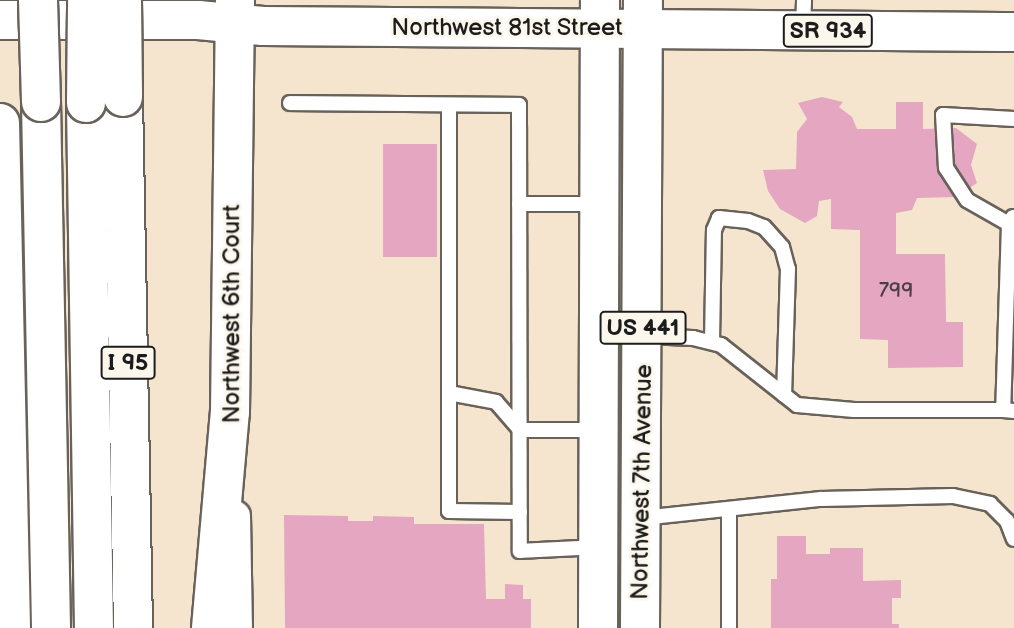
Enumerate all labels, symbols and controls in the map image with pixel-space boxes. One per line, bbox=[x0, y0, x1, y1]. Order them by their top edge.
road number: SR 934 bbox=[782, 12, 874, 50]
street label: Northwest 81st Street bbox=[391, 14, 623, 42]
street label: Northwest 6th Court bbox=[218, 205, 246, 423]
house number: 799 bbox=[879, 278, 913, 304]
road number: US 441 bbox=[599, 308, 687, 348]
road number: I 95 bbox=[100, 344, 156, 382]
street label: Northwest 7th Avenue bbox=[626, 364, 658, 600]

